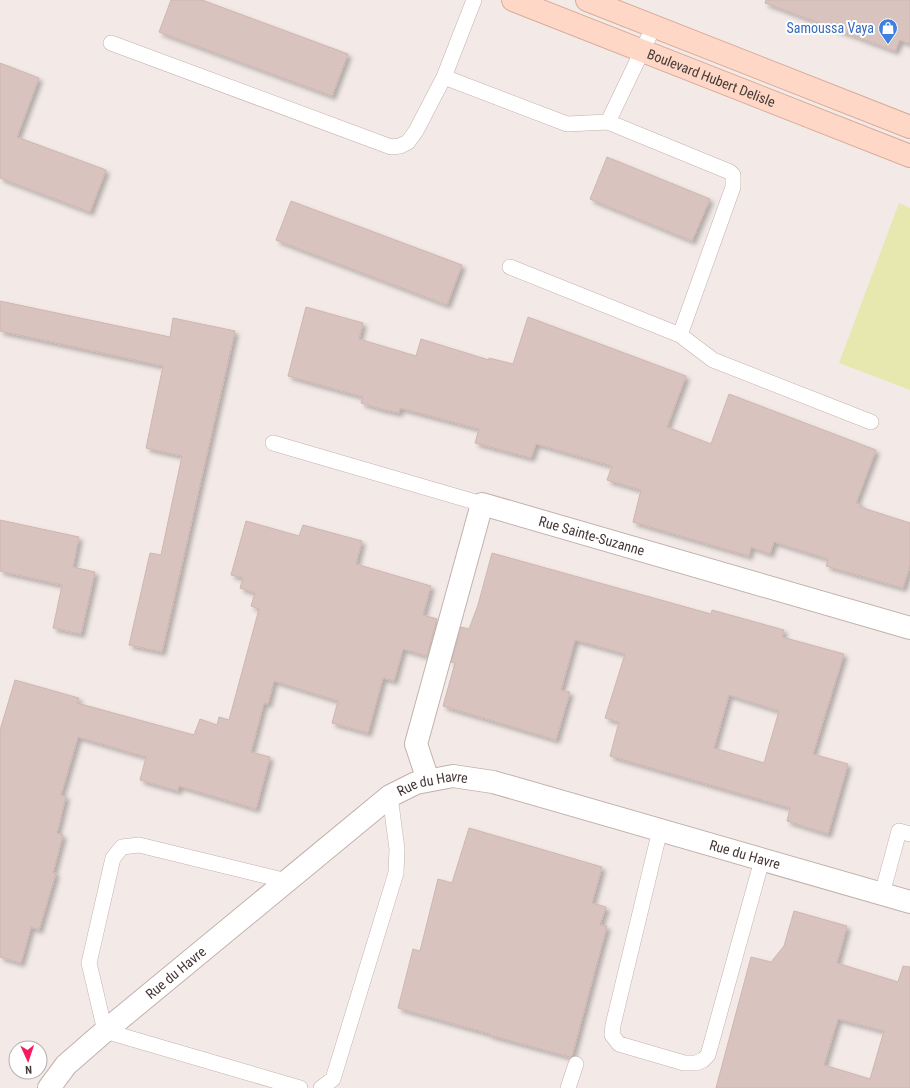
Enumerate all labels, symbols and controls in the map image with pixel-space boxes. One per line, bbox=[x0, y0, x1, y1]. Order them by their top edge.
shop icon: Samoussa Vaya bbox=[877, 17, 899, 45]
place label: Samoussa Vaya bbox=[786, 20, 874, 36]
street label: Boulevard Hubert Delisle bbox=[645, 46, 778, 110]
street label: Rue Sainte-Suzanne bbox=[537, 513, 647, 559]
street label: Rue du Havre bbox=[394, 768, 469, 799]
street label: Rue du Havre bbox=[708, 837, 783, 872]
street label: Rue du Havre bbox=[142, 943, 209, 1002]
north arrow bbox=[8, 1040, 48, 1080]
text: N bbox=[25, 1063, 32, 1076]

